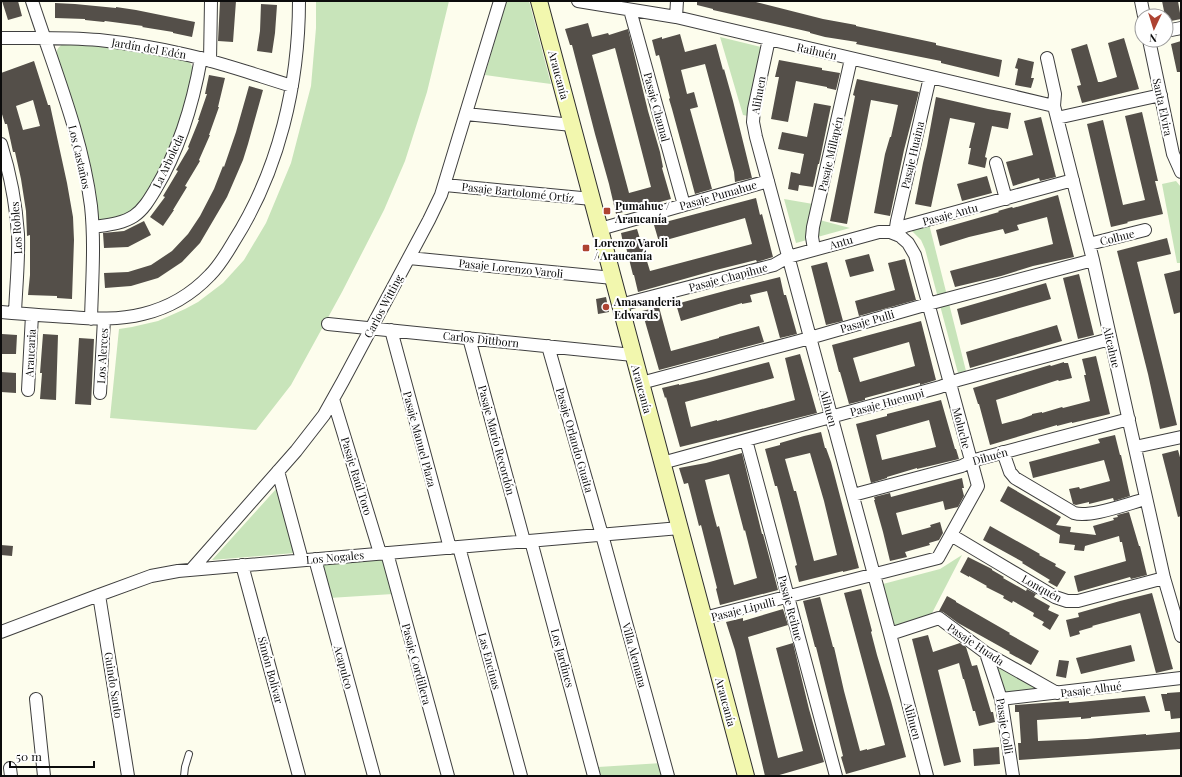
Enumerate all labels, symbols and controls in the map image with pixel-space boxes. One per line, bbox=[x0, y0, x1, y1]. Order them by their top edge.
north arrow bbox=[1134, 8, 1174, 48]
text: N bbox=[1149, 31, 1158, 46]
street label: Jardín del Edén bbox=[110, 34, 188, 62]
street label: Raihuén bbox=[795, 39, 839, 63]
street label: Araucanía bbox=[545, 48, 573, 101]
street label: Pasaje Chamal bbox=[641, 71, 673, 143]
street label: Alihuen bbox=[747, 74, 769, 116]
street label: Santa Elvira bbox=[1150, 77, 1177, 138]
street label: Pasaje Millapén bbox=[814, 115, 846, 193]
street label: Pasaje Huaina bbox=[897, 119, 927, 190]
street label: Los Castaños bbox=[65, 124, 95, 190]
street label: La Arboleda bbox=[149, 131, 187, 191]
street label: Pasaje Pumahue bbox=[677, 177, 759, 213]
street label: Pasaje Bartolomé Ortíz bbox=[461, 179, 575, 205]
place label: Pumahue / Araucanía bbox=[614, 198, 670, 226]
street label: Pasaje Antu bbox=[921, 199, 980, 229]
street label: Los Robles bbox=[7, 201, 25, 255]
marker: Pumahue / Araucanía bbox=[602, 206, 612, 216]
street label: Colhue bbox=[1098, 225, 1136, 249]
street label: Antu bbox=[827, 231, 855, 253]
place label: Lorenzo Varoli / Araucanía bbox=[594, 235, 668, 263]
marker: Lorenzo Varoli / Araucanía bbox=[581, 243, 591, 253]
street label: Pasaje Lorenzo Varoli bbox=[458, 255, 564, 281]
street label: Pasaje Chapihue bbox=[687, 259, 769, 295]
street label: Carlos Witting bbox=[360, 271, 406, 340]
place label: Amasanderia Edwards bbox=[613, 294, 681, 322]
marker: Amasanderia Edwards bbox=[601, 302, 611, 312]
street label: Pasaje Pulli bbox=[838, 306, 896, 336]
street label: Alicahue bbox=[1100, 324, 1124, 370]
street label: Araucaria bbox=[21, 328, 39, 378]
street label: Los Alerces bbox=[93, 328, 111, 384]
street label: Carlos Dittborn bbox=[442, 328, 520, 351]
street label: Araucanía bbox=[628, 362, 656, 415]
street label: Pasaje Mario Recordón bbox=[475, 383, 519, 497]
street label: Pasaje Huenupi bbox=[848, 385, 926, 419]
street label: Pasaje Orlando Guaita bbox=[553, 386, 597, 495]
street label: Alihuen bbox=[817, 387, 841, 429]
street label: Pasaje Manuel Plaza bbox=[400, 389, 440, 489]
street label: Moluche bbox=[949, 406, 975, 451]
street label: Pasaje Raúl Toro bbox=[338, 435, 376, 517]
street label: Dihuén bbox=[971, 444, 1010, 468]
street label: Los Nogales bbox=[305, 547, 365, 567]
street label: Lonquén bbox=[1019, 571, 1065, 605]
street label: Pasaje Reihue bbox=[775, 573, 807, 643]
street label: Pasaje Lipulli bbox=[709, 594, 777, 624]
street label: Pasaje Huada bbox=[945, 619, 1008, 669]
street label: Villa Alemana bbox=[619, 620, 651, 690]
street label: Pasaje Cordillera bbox=[399, 622, 435, 707]
street label: Los Jardines bbox=[548, 627, 578, 689]
street label: Las Encinas bbox=[475, 631, 505, 691]
street label: Simón Bolívar bbox=[255, 635, 287, 705]
street label: Acapulco bbox=[331, 642, 357, 691]
street label: Guindo Santo bbox=[101, 651, 127, 719]
street label: Araucanía bbox=[712, 675, 740, 728]
street label: Pasaje Alhué bbox=[1060, 678, 1123, 700]
street label: Pasaje Colli bbox=[993, 697, 1017, 755]
street label: Alihuen bbox=[901, 700, 925, 742]
scale bar bbox=[10, 743, 94, 769]
text: 50 m bbox=[16, 748, 42, 764]

